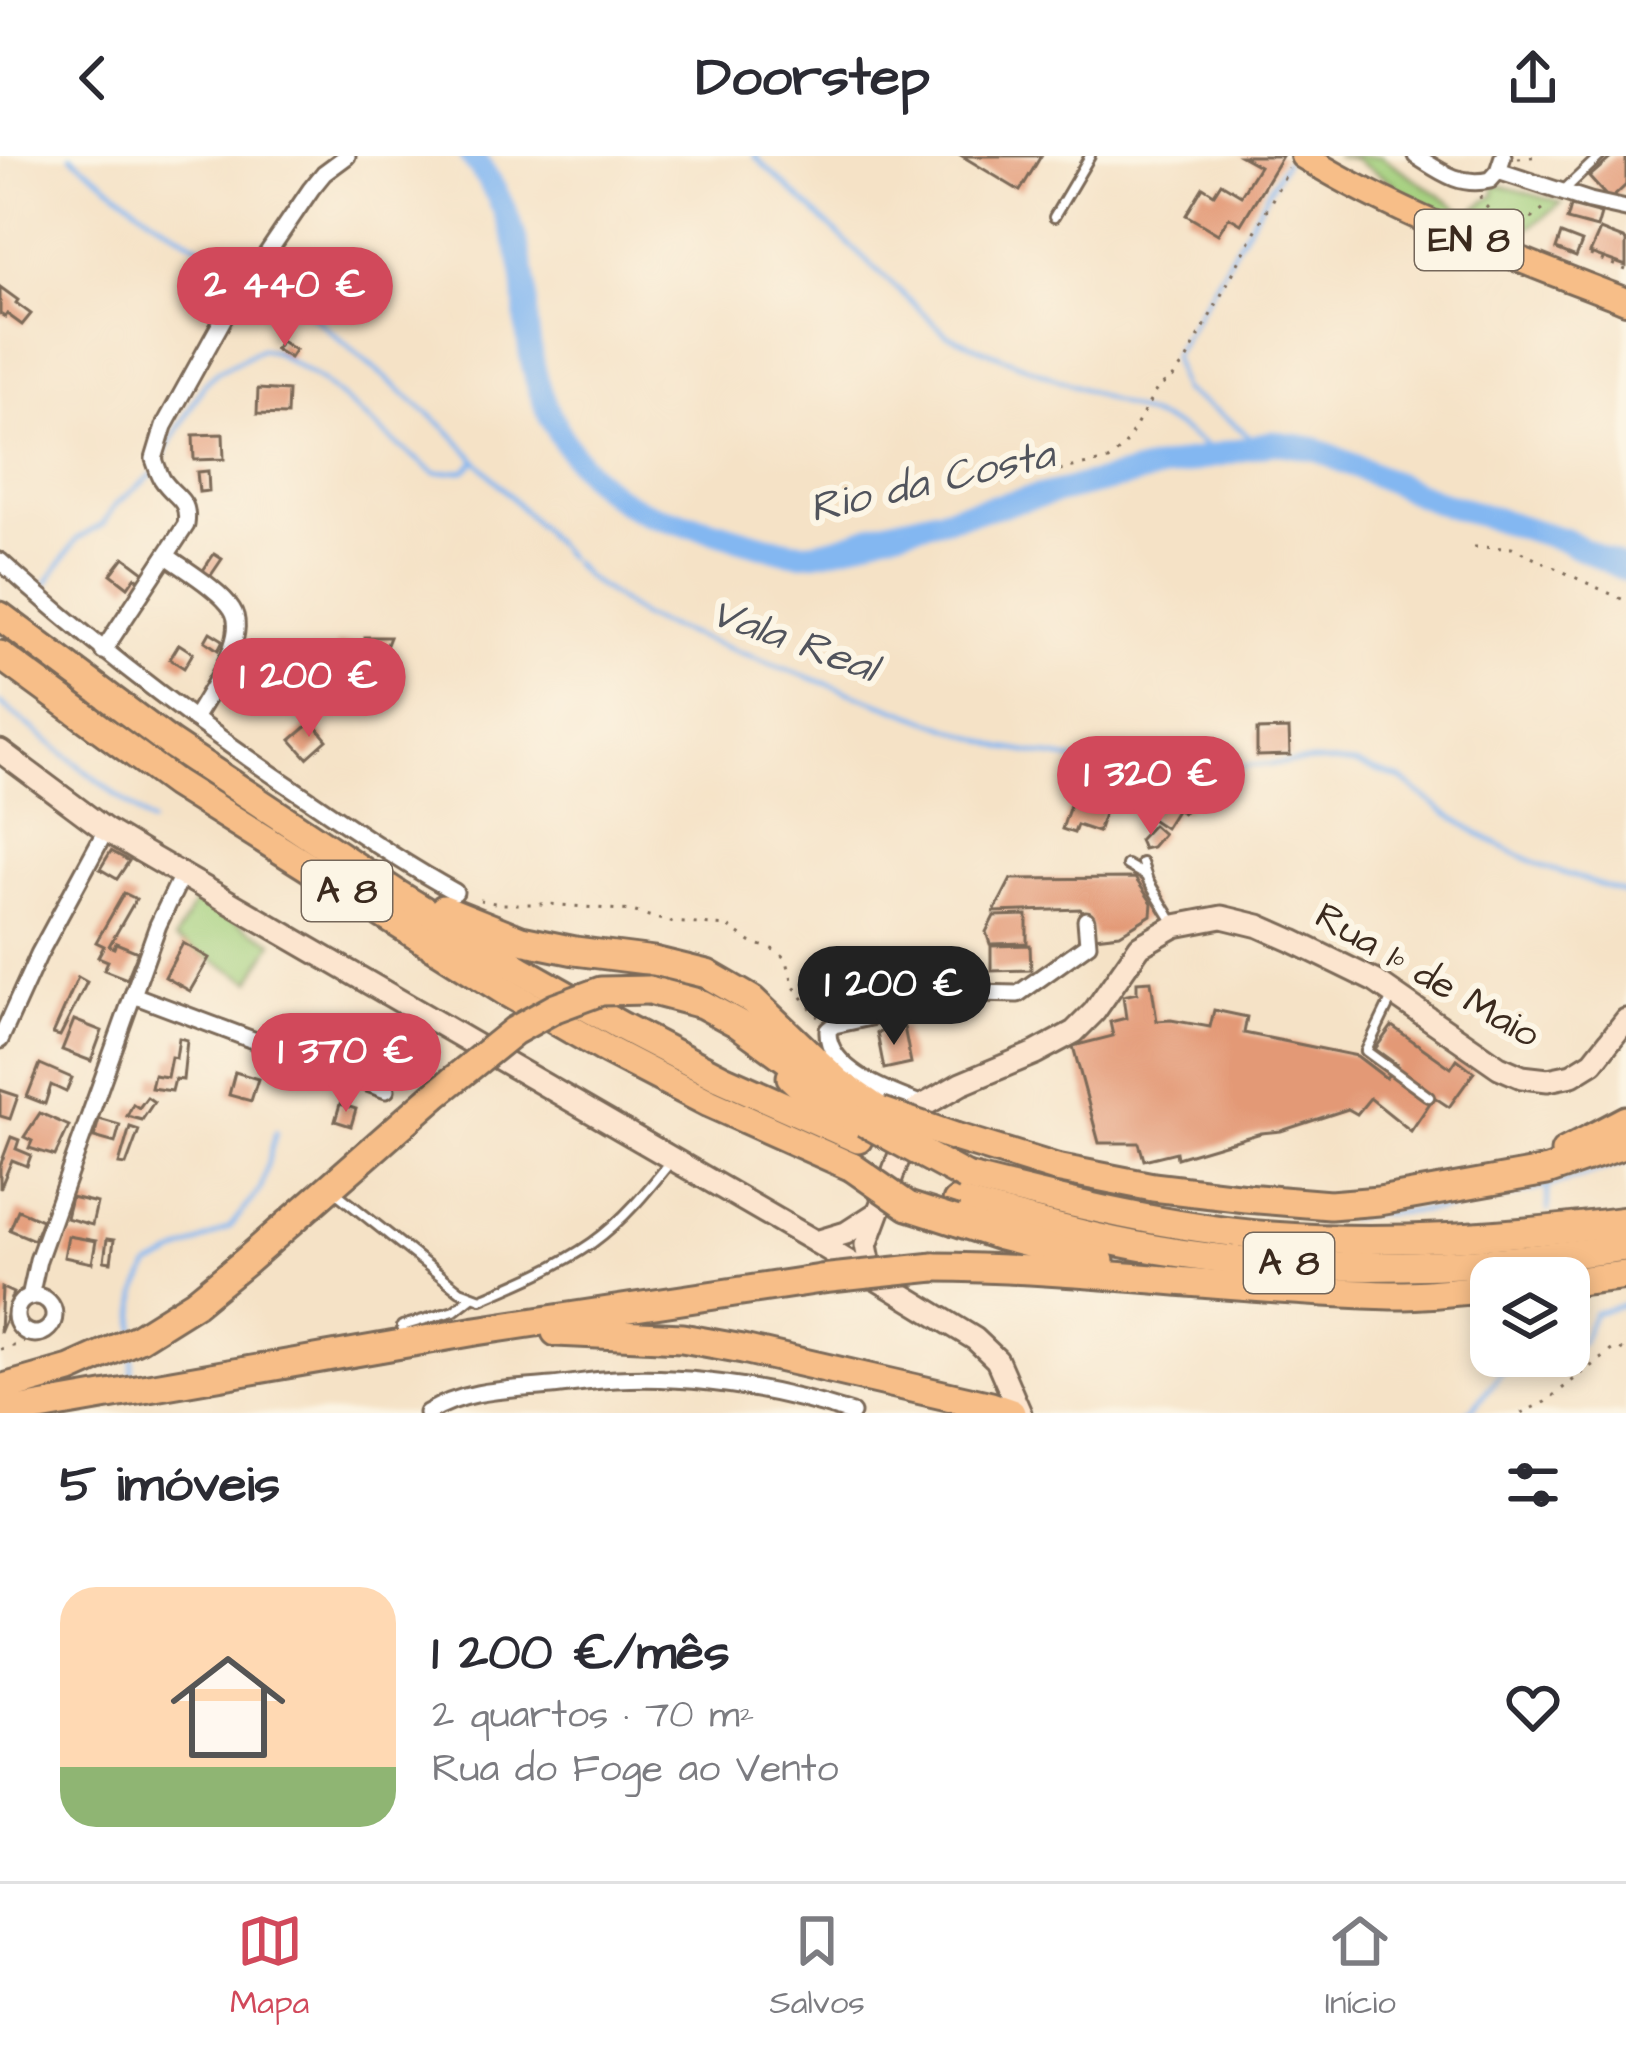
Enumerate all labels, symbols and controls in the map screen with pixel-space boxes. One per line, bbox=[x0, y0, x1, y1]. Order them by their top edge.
text: Doorstep bbox=[696, 41, 930, 116]
icon: back bbox=[60, 45, 126, 111]
icon: share bbox=[1500, 45, 1566, 111]
road number: EN 8 bbox=[1415, 210, 1523, 270]
pin: 2 440 € bbox=[174, 247, 396, 349]
text: 2 440 € bbox=[204, 259, 366, 313]
water label: Rio da Costa bbox=[804, 425, 1063, 538]
water label: Vala Real bbox=[703, 584, 890, 700]
pin: 1 200 € bbox=[198, 638, 420, 740]
text: 1 200 € bbox=[240, 650, 378, 704]
pin: 1 320 € bbox=[1040, 736, 1262, 838]
text: 1 320 € bbox=[1084, 748, 1218, 802]
road number: A 8 bbox=[302, 861, 392, 921]
street label: Rua 1º de Maio bbox=[1305, 890, 1549, 1062]
pin: 1 200 € bbox=[783, 946, 1005, 1048]
text: 1 200 € bbox=[825, 958, 963, 1012]
pin: 1 370 € bbox=[235, 1013, 457, 1115]
text: 1 370 € bbox=[278, 1025, 414, 1079]
road number: A 8 bbox=[1244, 1233, 1334, 1293]
map controls bbox=[1470, 1257, 1590, 1377]
button: layers bbox=[1470, 1257, 1590, 1377]
text: 5 imóveis bbox=[60, 1450, 280, 1521]
icon: filters bbox=[1500, 1452, 1566, 1518]
text: 1 200 €/mês bbox=[432, 1618, 730, 1689]
icon: home bbox=[156, 1635, 300, 1779]
icon: heart bbox=[1500, 1674, 1566, 1740]
text: 2 quartos · 70 m² bbox=[432, 1689, 754, 1743]
text: Rua do Foge ao Vento bbox=[432, 1743, 839, 1797]
tab: Mapa bbox=[230, 1908, 309, 2026]
tab: Salvos bbox=[769, 1908, 865, 2026]
tab: Início bbox=[1325, 1908, 1396, 2026]

